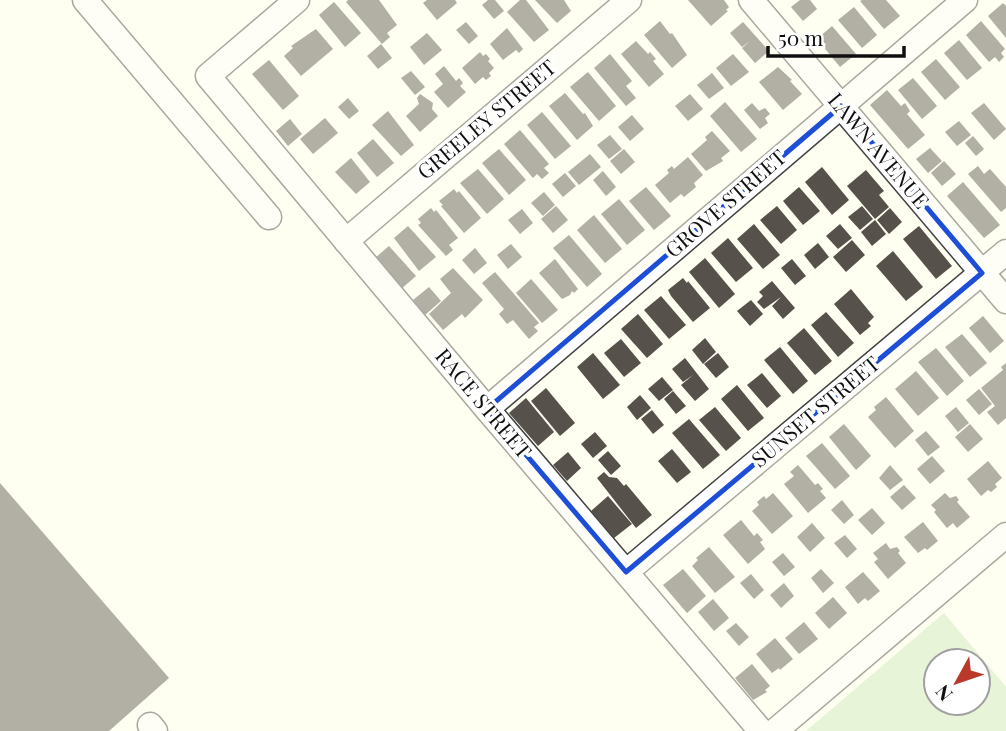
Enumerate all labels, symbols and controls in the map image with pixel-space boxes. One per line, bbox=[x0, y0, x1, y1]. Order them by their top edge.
scale bar bbox=[768, 14, 904, 58]
text: 50 m bbox=[778, 23, 824, 51]
street label: GREELEY STREET bbox=[411, 52, 561, 185]
street label: LAWN AVENUE bbox=[823, 86, 936, 213]
street label: GROVE STREET bbox=[658, 142, 791, 263]
street label: RACE STREET bbox=[430, 342, 539, 464]
street label: SUNSET STREET bbox=[745, 349, 885, 472]
north arrow bbox=[922, 647, 992, 717]
text: N bbox=[929, 680, 958, 707]

